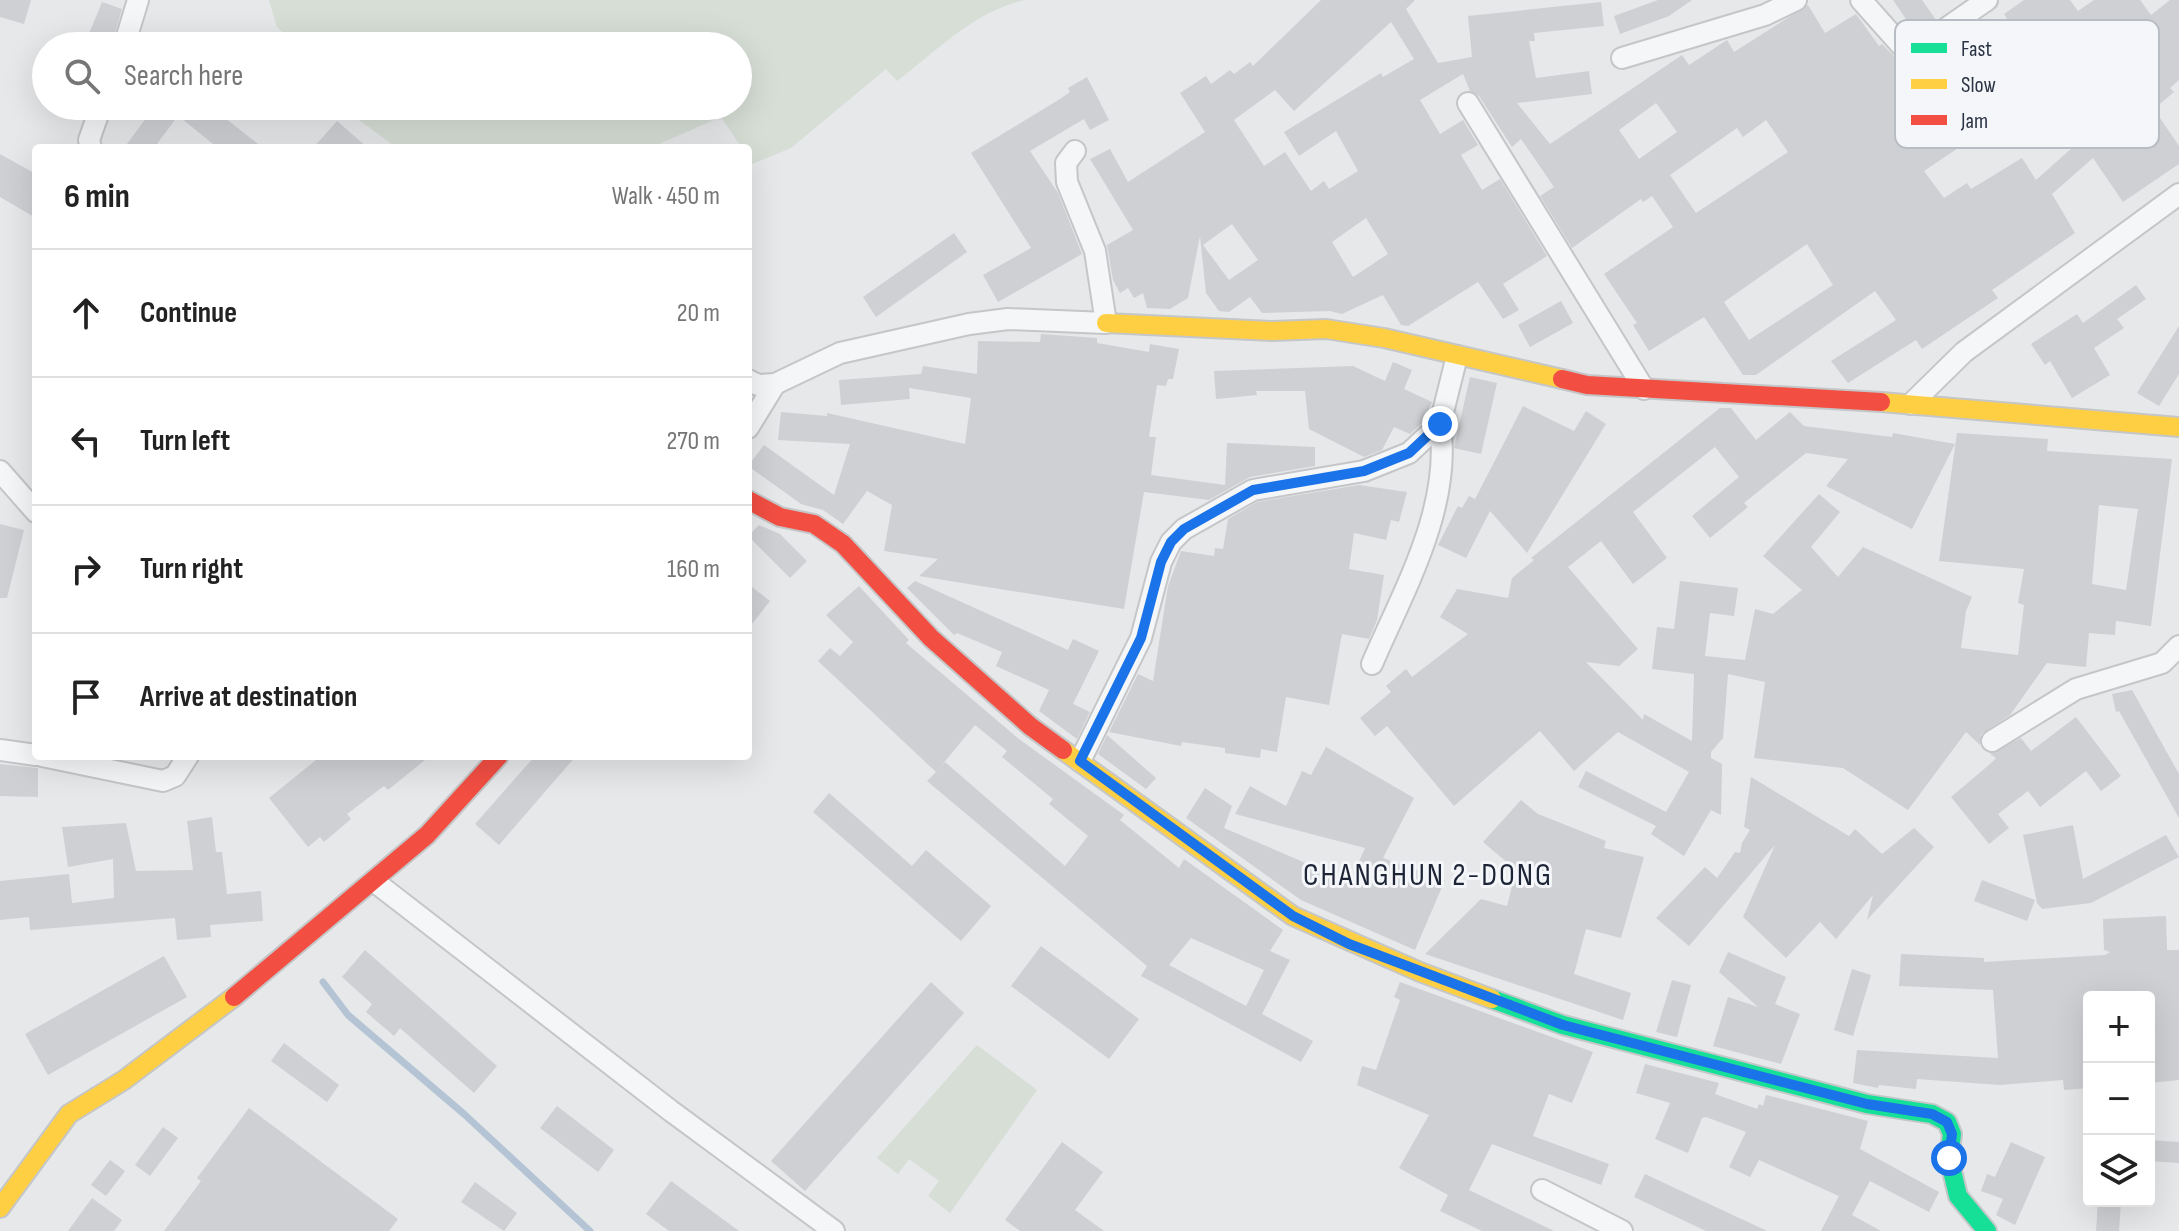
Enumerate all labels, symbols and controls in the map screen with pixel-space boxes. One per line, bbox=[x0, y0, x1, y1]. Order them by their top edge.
legend bbox=[1895, 20, 2159, 148]
search box bbox=[32, 32, 752, 120]
text: Fast bbox=[1961, 36, 1992, 63]
icon: search bbox=[60, 54, 104, 98]
text: Search here bbox=[124, 58, 243, 94]
text: Slow bbox=[1961, 72, 1996, 99]
text: Jam bbox=[1960, 108, 1988, 135]
text: 6 min bbox=[64, 176, 130, 217]
text: Walk · 450 m bbox=[612, 181, 720, 212]
icon: ahead bbox=[64, 291, 108, 335]
text: Continue bbox=[140, 295, 237, 331]
text: 20 m bbox=[677, 298, 720, 329]
route end bbox=[1422, 406, 1458, 442]
icon: left bbox=[64, 419, 108, 463]
text: Turn left bbox=[140, 423, 230, 459]
text: 270 m bbox=[667, 426, 720, 457]
icon: right bbox=[64, 547, 108, 591]
text: Turn right bbox=[140, 551, 243, 587]
text: 160 m bbox=[667, 554, 720, 585]
icon: arrive bbox=[64, 675, 108, 719]
text: Arrive at destination bbox=[140, 679, 357, 715]
district label: CHANGHUN 2-DONG bbox=[1303, 856, 1553, 895]
map controls bbox=[2083, 991, 2155, 1207]
button: + bbox=[2083, 991, 2155, 1063]
button: − bbox=[2083, 1063, 2155, 1135]
button: layers bbox=[2083, 1135, 2155, 1207]
route start bbox=[1931, 1140, 1967, 1176]

